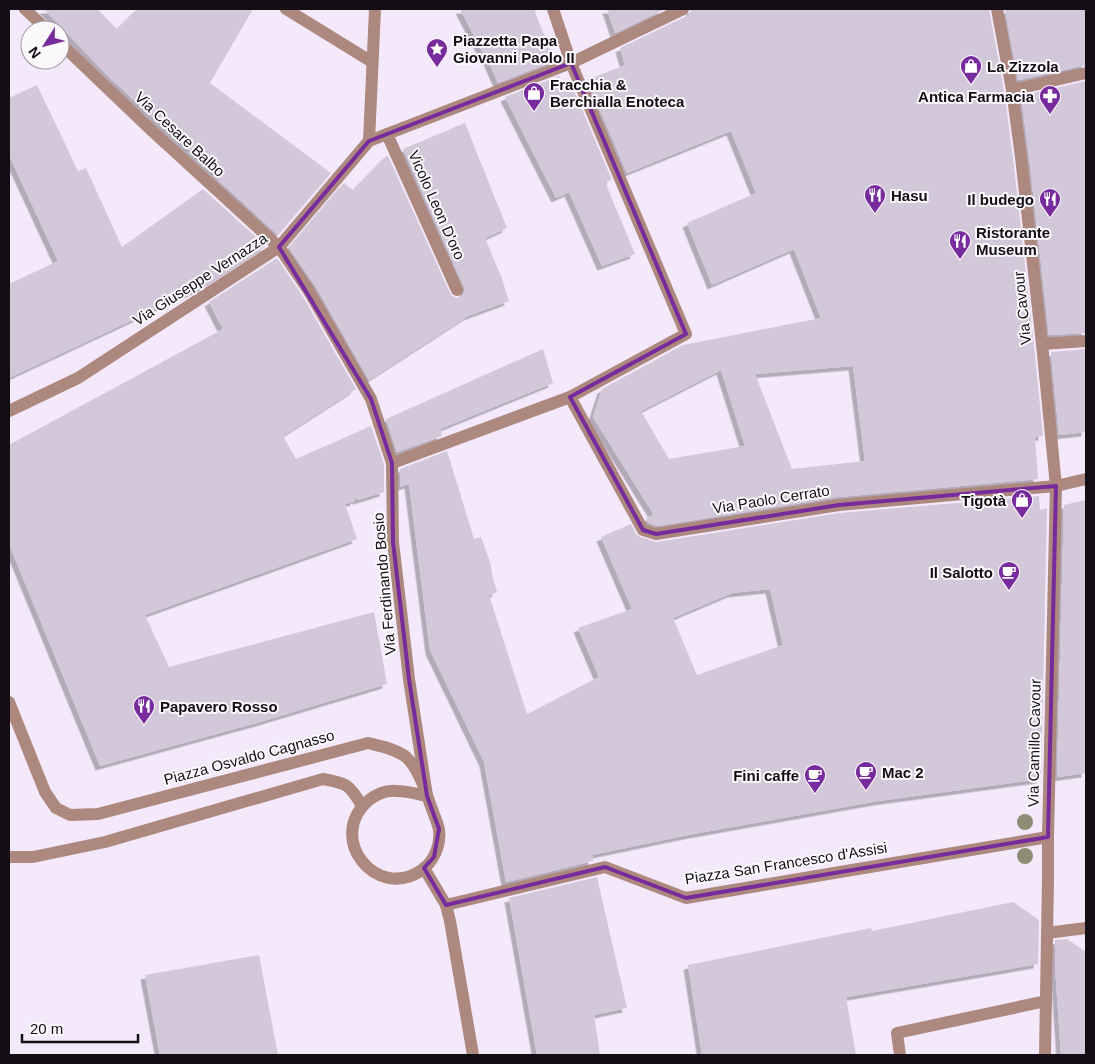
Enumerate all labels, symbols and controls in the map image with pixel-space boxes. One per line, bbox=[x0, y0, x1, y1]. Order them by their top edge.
north arrow bbox=[20, 20, 70, 70]
place label: Piazzetta Papa Giovanni Paolo II bbox=[453, 32, 575, 66]
place icon: Piazzetta Papa Giovanni Paolo II bbox=[425, 37, 449, 68]
text: N bbox=[25, 44, 44, 61]
shop icon: La Zizzola bbox=[959, 54, 983, 85]
place label: La Zizzola bbox=[987, 58, 1059, 75]
place label: Fracchia & Berchialla Enoteca bbox=[550, 76, 685, 110]
shop icon: Fracchia & Berchialla Enoteca bbox=[522, 81, 546, 112]
pharmacy icon: Antica Farmacia bbox=[1038, 84, 1062, 115]
street label: Via Cesare Balbo bbox=[132, 88, 228, 180]
place label: Antica Farmacia bbox=[918, 88, 1035, 105]
street label: Vicolo Leon D'oro bbox=[405, 148, 469, 262]
restaurant icon: Hasu bbox=[863, 183, 887, 214]
place label: Hasu bbox=[891, 187, 928, 204]
restaurant icon: Il budego bbox=[1038, 187, 1062, 218]
place label: Il budego bbox=[967, 191, 1034, 208]
place label: Ristorante Museum bbox=[976, 224, 1050, 258]
street label: Via Giuseppe Vernazza bbox=[130, 229, 271, 329]
restaurant icon: Ristorante Museum bbox=[948, 229, 972, 260]
street label: Via Cavour bbox=[1010, 270, 1034, 346]
street label: Via Paolo Cerrato bbox=[711, 481, 831, 517]
shop icon: Tigotà bbox=[1010, 488, 1034, 519]
place label: Tigotà bbox=[961, 492, 1007, 509]
street label: Via Ferdinando Bosio bbox=[369, 512, 399, 656]
cafe icon: Il Salotto bbox=[997, 560, 1021, 591]
place label: Il Salotto bbox=[930, 564, 993, 581]
street label: Via Camillo Cavour bbox=[1024, 679, 1044, 807]
restaurant icon: Papavero Rosso bbox=[132, 694, 156, 725]
place label: Papavero Rosso bbox=[160, 698, 278, 715]
street label: Piazza Osvaldo Cagnasso bbox=[162, 726, 336, 788]
cafe icon: Mac 2 bbox=[854, 760, 878, 791]
cafe icon: Fini caffe bbox=[803, 763, 827, 794]
place label: Mac 2 bbox=[882, 764, 924, 781]
place label: Fini caffe bbox=[733, 767, 799, 784]
street label: Piazza San Francesco d'Assisi bbox=[684, 839, 888, 887]
scale bar bbox=[22, 1012, 139, 1044]
text: 20 m bbox=[30, 1020, 63, 1037]

